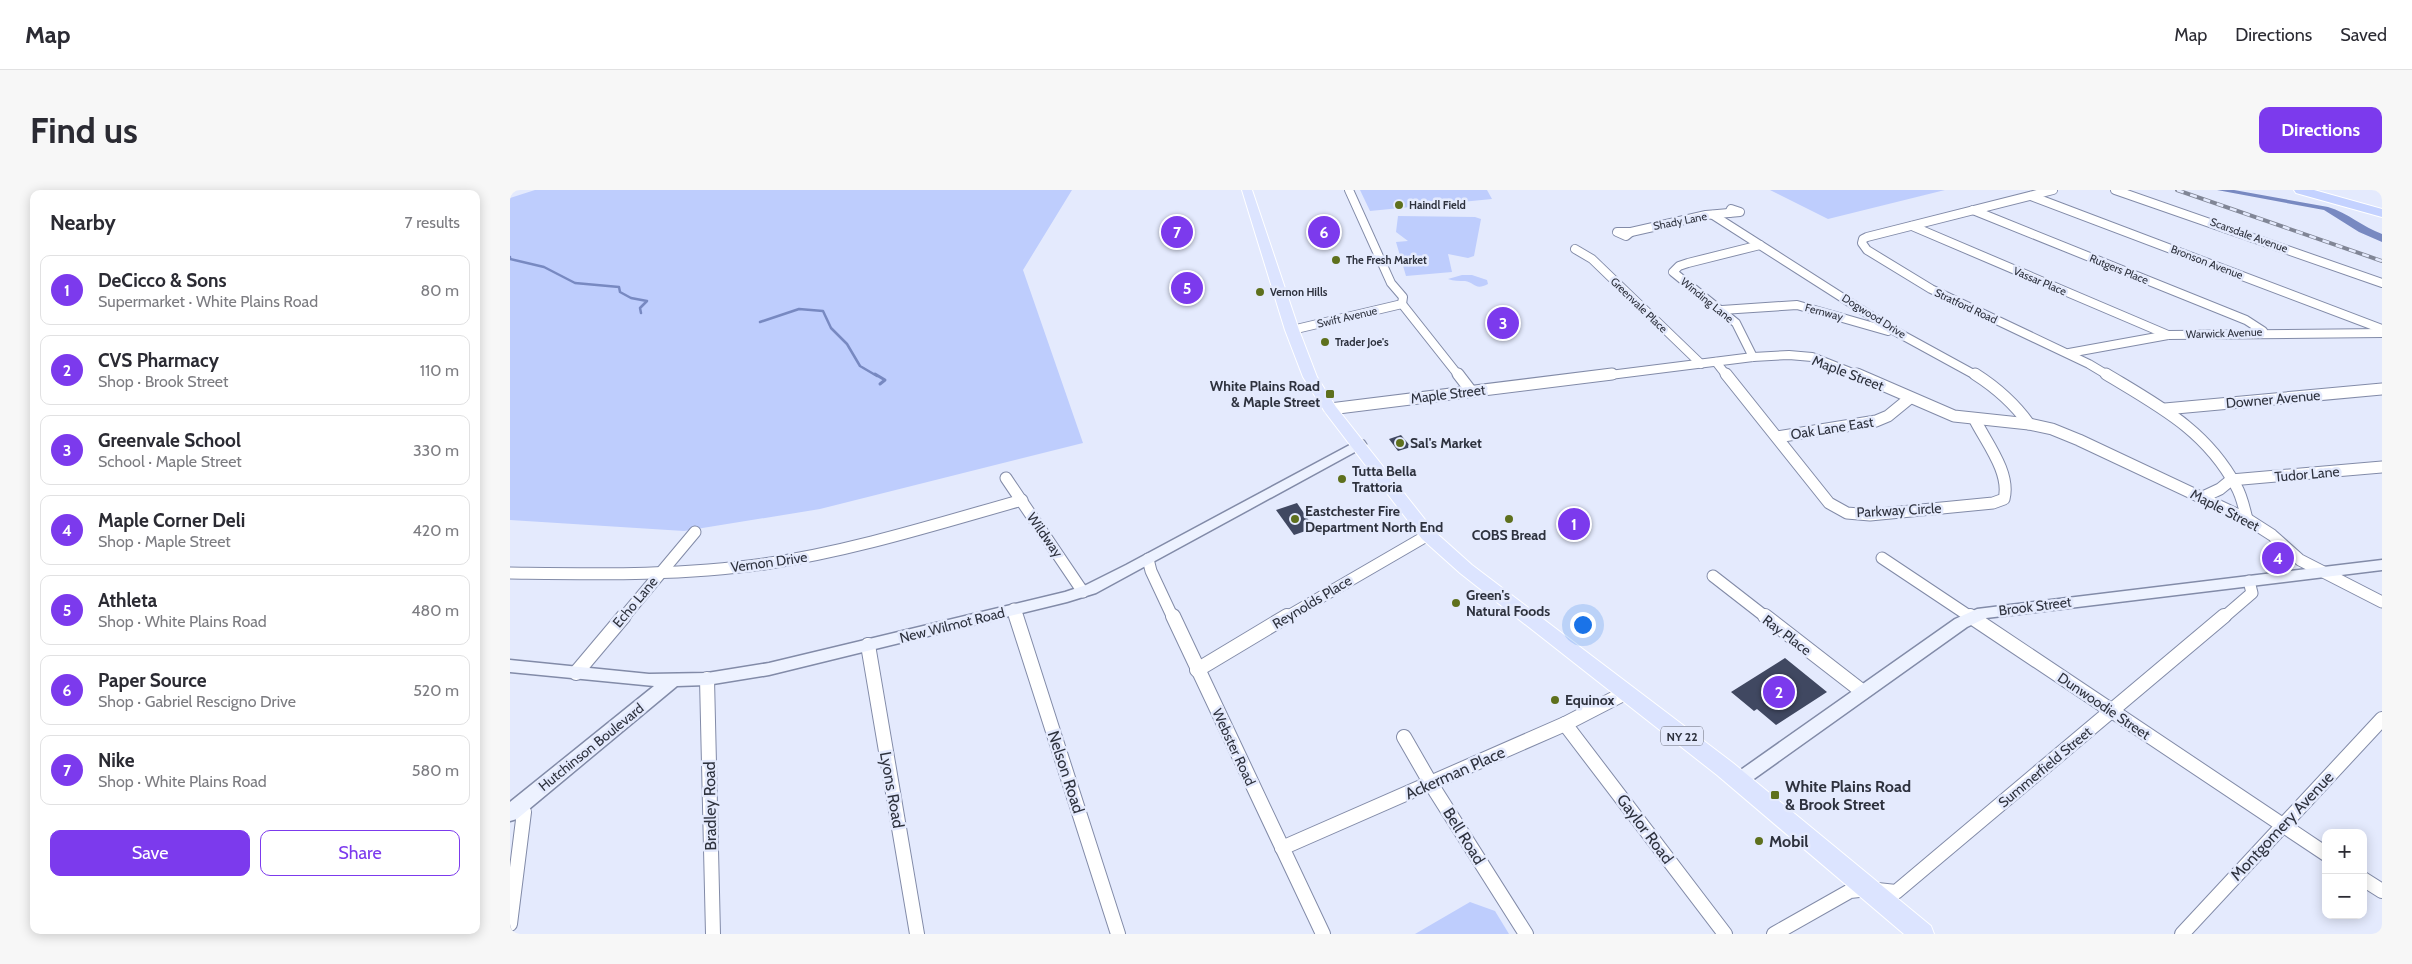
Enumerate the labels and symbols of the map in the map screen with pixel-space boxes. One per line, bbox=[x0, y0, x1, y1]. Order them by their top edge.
place label: Haindl Field bbox=[1409, 198, 1466, 212]
marker: Haindl Field bbox=[1393, 199, 1405, 211]
street label: Shady Lane bbox=[1652, 209, 1708, 233]
pin: 7 bbox=[1161, 213, 1193, 251]
pin: 6 bbox=[1308, 213, 1340, 251]
street label: Scarsdale Avenue bbox=[2208, 214, 2290, 256]
street label: Bronson Avenue bbox=[2169, 242, 2245, 282]
street label: Rutgers Place bbox=[2088, 251, 2151, 287]
place label: The Fresh Market bbox=[1346, 253, 1427, 267]
marker: The Fresh Market bbox=[1330, 254, 1342, 266]
street label: Vassar Place bbox=[2011, 264, 2069, 299]
pin: 5 bbox=[1171, 269, 1203, 307]
street label: Greenvale Place bbox=[1608, 274, 1671, 336]
street label: Winding Lane bbox=[1678, 274, 1737, 326]
place label: Vernon Hills bbox=[1270, 285, 1328, 299]
street label: Stratford Road bbox=[1932, 285, 2000, 327]
marker: Vernon Hills bbox=[1254, 286, 1266, 298]
street label: Dogwood Drive bbox=[1839, 291, 1909, 341]
street label: Fernway bbox=[1803, 300, 1845, 324]
street label: Swift Avenue bbox=[1316, 303, 1379, 331]
pin: 3 bbox=[1487, 304, 1519, 342]
street label: Warwick Avenue bbox=[2186, 325, 2263, 341]
place label: Trader Joe's bbox=[1335, 335, 1389, 349]
marker: Trader Joe's bbox=[1319, 336, 1331, 348]
street label: Maple Street bbox=[1810, 351, 1887, 395]
place label: White Plains Road & Maple Street bbox=[1210, 377, 1320, 411]
street label: Maple Street bbox=[1410, 380, 1487, 408]
street label: Downer Avenue bbox=[2225, 386, 2321, 412]
marker: White Plains Road & Maple Street bbox=[1324, 388, 1336, 400]
street label: Oak Lane East bbox=[1789, 413, 1875, 443]
place label: Sal's Market bbox=[1410, 434, 1482, 452]
marker: Sal's Market bbox=[1394, 437, 1406, 449]
place label: Tutta Bella Trattoria bbox=[1352, 462, 1416, 496]
street label: Tudor Lane bbox=[2274, 462, 2340, 486]
marker: Tutta Bella Trattoria bbox=[1336, 473, 1348, 485]
street label: Maple Street bbox=[2187, 485, 2263, 535]
street label: Parkway Circle bbox=[1856, 499, 1942, 521]
place label: Eastchester Fire Department North End bbox=[1305, 502, 1443, 536]
pin: 1 bbox=[1558, 505, 1590, 543]
street label: Wildway bbox=[1023, 509, 1067, 561]
marker: Eastchester Fire Department North End bbox=[1289, 513, 1301, 525]
marker: COBS Bread bbox=[1503, 513, 1515, 525]
place label: COBS Bread bbox=[1472, 526, 1546, 544]
pin: 4 bbox=[2262, 539, 2294, 577]
street label: Vernon Drive bbox=[730, 548, 808, 576]
street label: Reynolds Place bbox=[1269, 571, 1355, 633]
street label: Echo Lane bbox=[608, 573, 662, 631]
place label: Green's Natural Foods bbox=[1466, 586, 1550, 620]
street label: Brook Street bbox=[1998, 593, 2073, 619]
marker: Green's Natural Foods bbox=[1450, 597, 1462, 609]
street label: New Wilmot Road bbox=[898, 603, 1006, 647]
street label: Ray Place bbox=[1759, 611, 1815, 659]
your location bbox=[1570, 612, 1596, 638]
street label: Dunwoodie Street bbox=[2054, 668, 2154, 744]
pin: 2 bbox=[1763, 673, 1795, 711]
place label: Equinox bbox=[1565, 691, 1614, 709]
marker: Equinox bbox=[1549, 694, 1561, 706]
street label: Hutchinson Boulevard bbox=[535, 699, 647, 795]
street label: Webster Road bbox=[1208, 705, 1260, 789]
street label: Summerfield Street bbox=[1995, 722, 2096, 811]
road number: NY 22 bbox=[1661, 726, 1703, 746]
street label: Nelson Road bbox=[1044, 728, 1088, 816]
street label: Ackerman Place bbox=[1402, 743, 1508, 803]
street label: Lyons Road bbox=[876, 750, 908, 830]
street label: Bradley Road bbox=[700, 761, 720, 851]
street label: Montgomery Avenue bbox=[2227, 767, 2337, 885]
place label: White Plains Road & Brook Street bbox=[1785, 777, 1911, 814]
marker: White Plains Road & Brook Street bbox=[1769, 789, 1781, 801]
street label: Gaylor Road bbox=[1613, 791, 1677, 867]
street label: Bell Road bbox=[1439, 804, 1489, 868]
place label: Mobil bbox=[1769, 832, 1808, 851]
marker: Mobil bbox=[1753, 835, 1765, 847]

